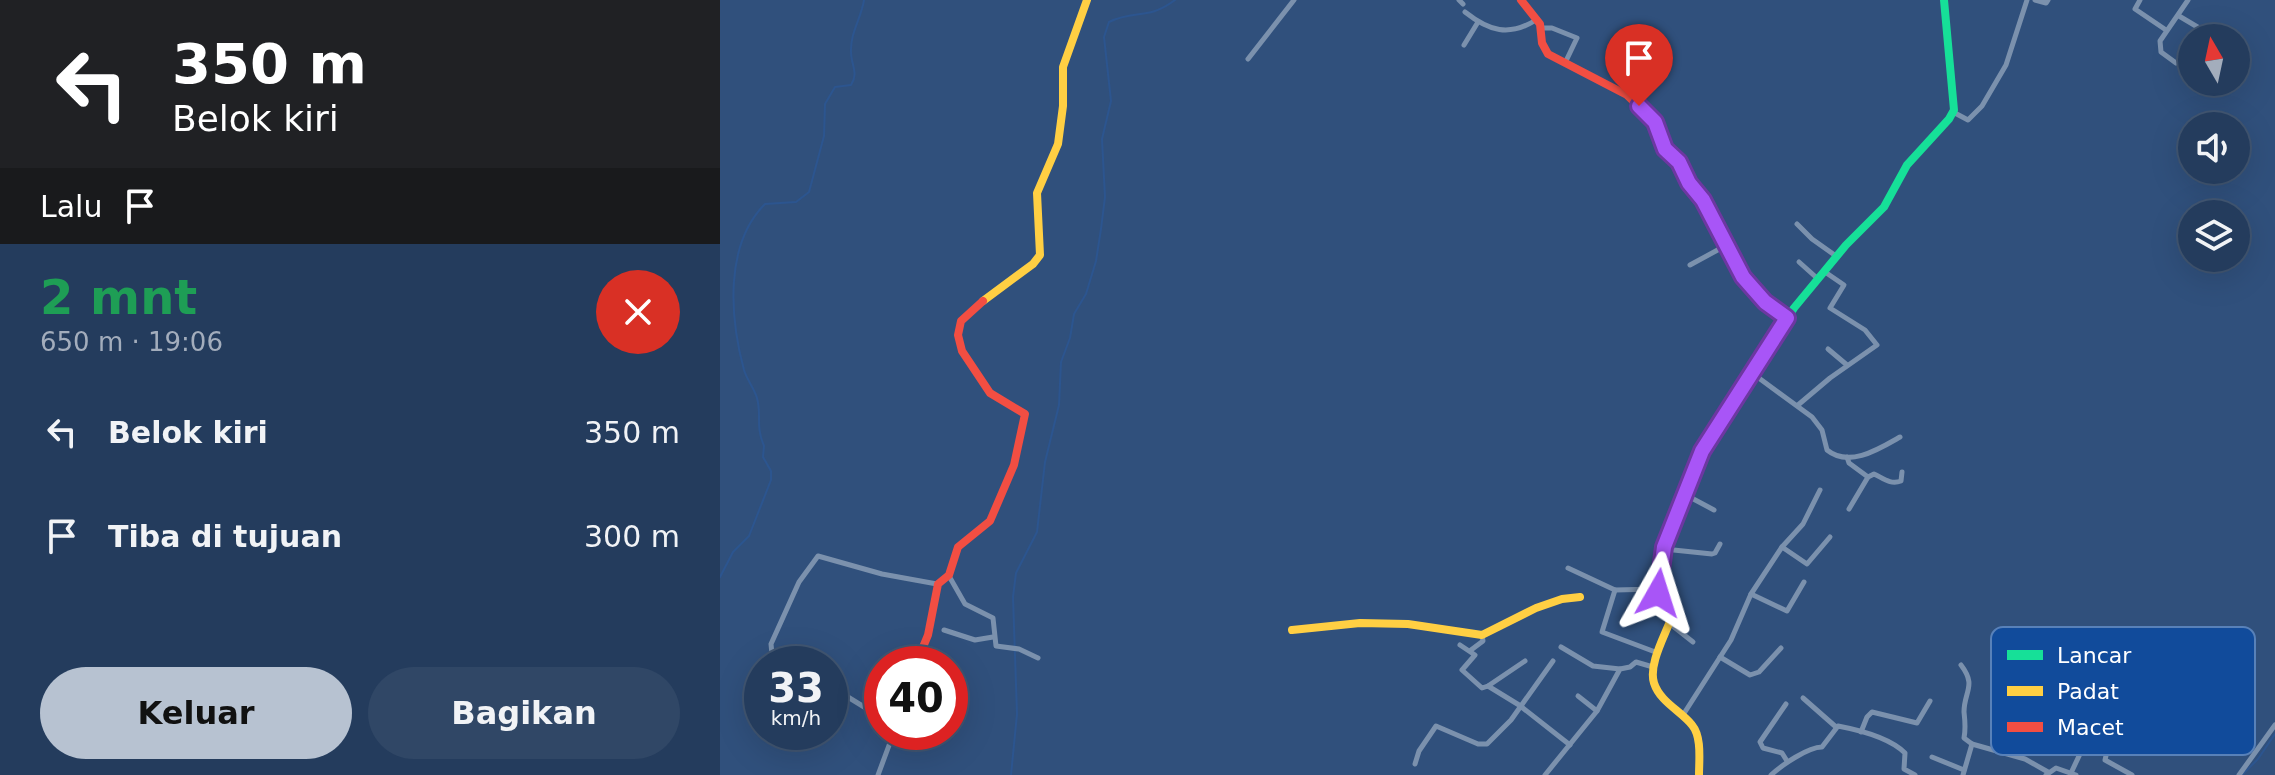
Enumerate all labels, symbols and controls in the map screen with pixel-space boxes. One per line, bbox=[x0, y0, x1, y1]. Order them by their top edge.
pin bbox=[1605, 24, 1673, 106]
north arrow bbox=[2178, 24, 2250, 96]
map controls bbox=[2178, 24, 2250, 272]
text: 350 m bbox=[172, 31, 367, 96]
icon: left bbox=[40, 32, 144, 136]
icon: arrive bbox=[1617, 36, 1661, 80]
text: Belok kiri bbox=[172, 98, 339, 139]
button: sound bbox=[2178, 112, 2250, 184]
icon: arrive bbox=[118, 184, 162, 228]
text: Lalu bbox=[40, 189, 102, 224]
button: layers bbox=[2178, 200, 2250, 272]
text: 2 mnt bbox=[40, 269, 197, 325]
button: close bbox=[596, 270, 680, 354]
text: 650 m · 19:06 bbox=[40, 327, 223, 357]
icon: left bbox=[40, 410, 84, 454]
text: Belok kiri bbox=[108, 415, 268, 450]
text: 350 m bbox=[584, 415, 680, 450]
icon: arrive bbox=[40, 514, 84, 558]
text: Tiba di tujuan bbox=[108, 519, 342, 554]
text: 300 m bbox=[584, 519, 680, 554]
position arrow bbox=[1616, 551, 1700, 635]
legend bbox=[1991, 627, 2255, 755]
text: Lancar bbox=[2057, 643, 2132, 668]
speed limit sign: 40 bbox=[864, 646, 968, 750]
text: 33 bbox=[768, 665, 824, 711]
button: Keluar bbox=[40, 667, 352, 759]
button: Bagikan bbox=[368, 667, 680, 759]
text: Padat bbox=[2057, 679, 2119, 704]
text: km/h bbox=[771, 706, 821, 730]
text: Macet bbox=[2057, 715, 2124, 740]

